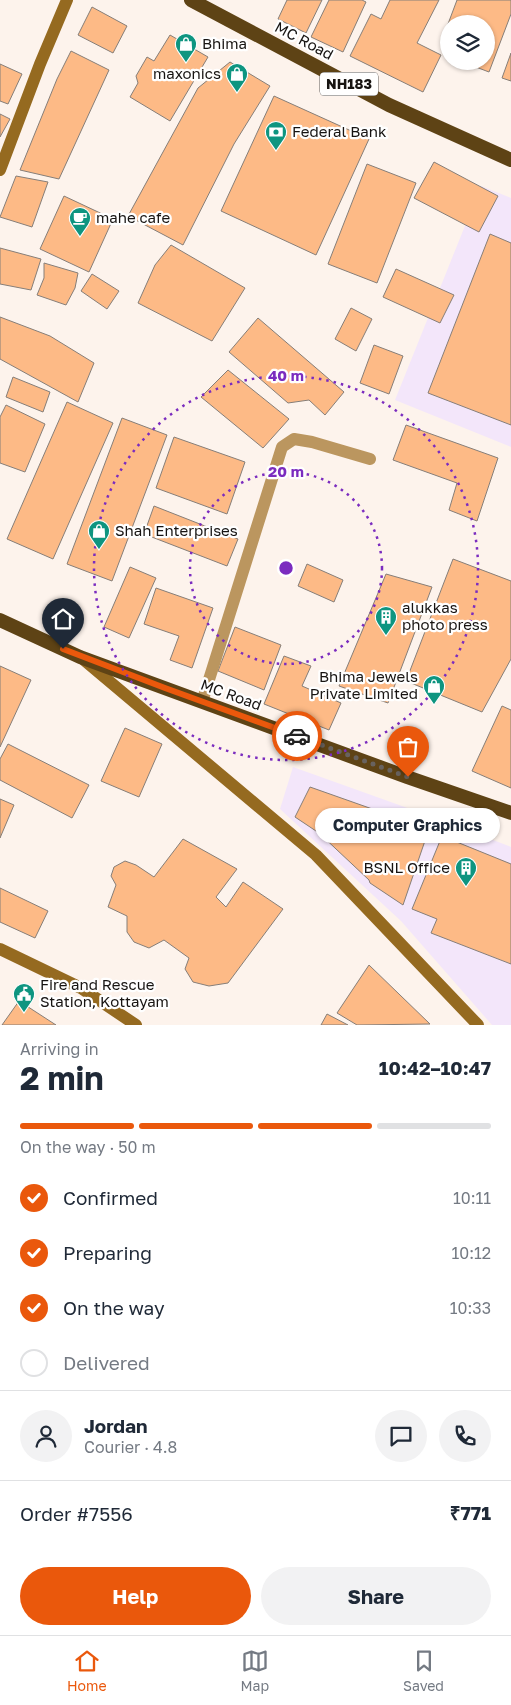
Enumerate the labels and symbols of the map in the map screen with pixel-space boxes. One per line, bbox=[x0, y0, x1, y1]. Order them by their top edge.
street label: MC Road bbox=[272, 17, 337, 63]
shop icon: Bhima bbox=[174, 32, 198, 63]
place label: Bhima bbox=[202, 34, 247, 52]
shop icon: maxonics bbox=[225, 62, 249, 93]
place label: maxonics bbox=[153, 64, 221, 82]
road number: NH183 bbox=[320, 72, 378, 96]
bank icon: Federal Bank bbox=[264, 120, 288, 151]
place label: Federal Bank bbox=[292, 122, 387, 140]
cafe icon: mahe cafe bbox=[68, 206, 92, 237]
place label: mahe cafe bbox=[96, 208, 170, 226]
text: 40 m bbox=[268, 366, 304, 384]
text: 20 m bbox=[268, 462, 304, 480]
shop icon: Shah Enterprises bbox=[87, 519, 111, 550]
place label: Shah Enterprises bbox=[115, 521, 238, 539]
centre of rings bbox=[277, 559, 295, 577]
pin bbox=[42, 598, 84, 649]
place label: alukkas photo press bbox=[402, 598, 488, 633]
building icon: alukkas photo press bbox=[374, 605, 398, 636]
place label: Bhima Jewels Private Limited bbox=[310, 667, 418, 702]
shop icon: Bhima Jewels Private Limited bbox=[422, 674, 446, 705]
street label: MC Road bbox=[198, 675, 264, 713]
courier bbox=[272, 711, 322, 761]
pin bbox=[387, 726, 429, 777]
callout: Computer Graphics bbox=[316, 807, 500, 842]
building icon: BSNL Office bbox=[454, 856, 478, 887]
place label: BSNL Office bbox=[364, 858, 450, 876]
place label: Fire and Rescue Station, Kottayam bbox=[40, 975, 169, 1010]
public building icon: Fire and Rescue Station, Kottayam bbox=[12, 982, 36, 1013]

